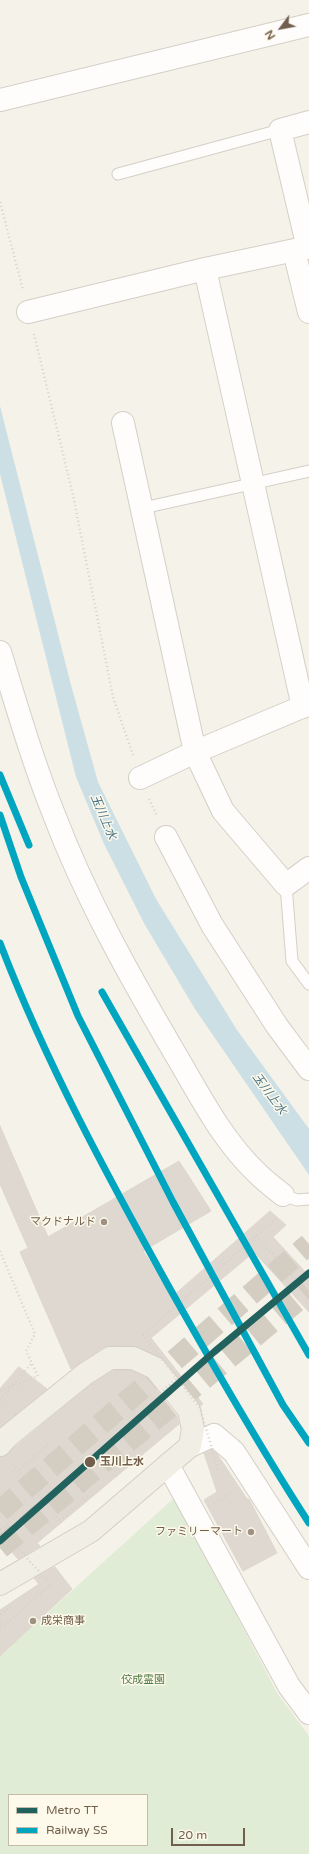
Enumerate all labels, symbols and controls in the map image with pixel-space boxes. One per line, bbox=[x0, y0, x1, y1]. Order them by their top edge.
north arrow bbox=[261, 8, 301, 48]
text: N bbox=[263, 27, 278, 42]
water label: 玉川上水 bbox=[87, 792, 119, 842]
water label: 玉川上水 bbox=[249, 1070, 289, 1118]
place label: マクドナルド bbox=[30, 1215, 96, 1229]
marker: マクドナルド bbox=[99, 1217, 109, 1227]
marker: 玉川上水 bbox=[83, 1455, 97, 1469]
place label: 玉川上水 bbox=[100, 1455, 144, 1469]
place label: ファミリーマート bbox=[155, 1525, 243, 1539]
marker: ファミリーマート bbox=[246, 1527, 256, 1537]
place label: 成栄商事 bbox=[41, 1614, 85, 1628]
marker: 成栄商事 bbox=[28, 1616, 38, 1626]
park label: 佼成霊園 bbox=[121, 1673, 165, 1687]
legend bbox=[8, 1794, 148, 1846]
text: Metro TT bbox=[46, 1803, 98, 1817]
scale bar bbox=[173, 1820, 247, 1846]
text: Railway SS bbox=[46, 1823, 108, 1837]
text: 20 m bbox=[178, 1828, 207, 1842]

